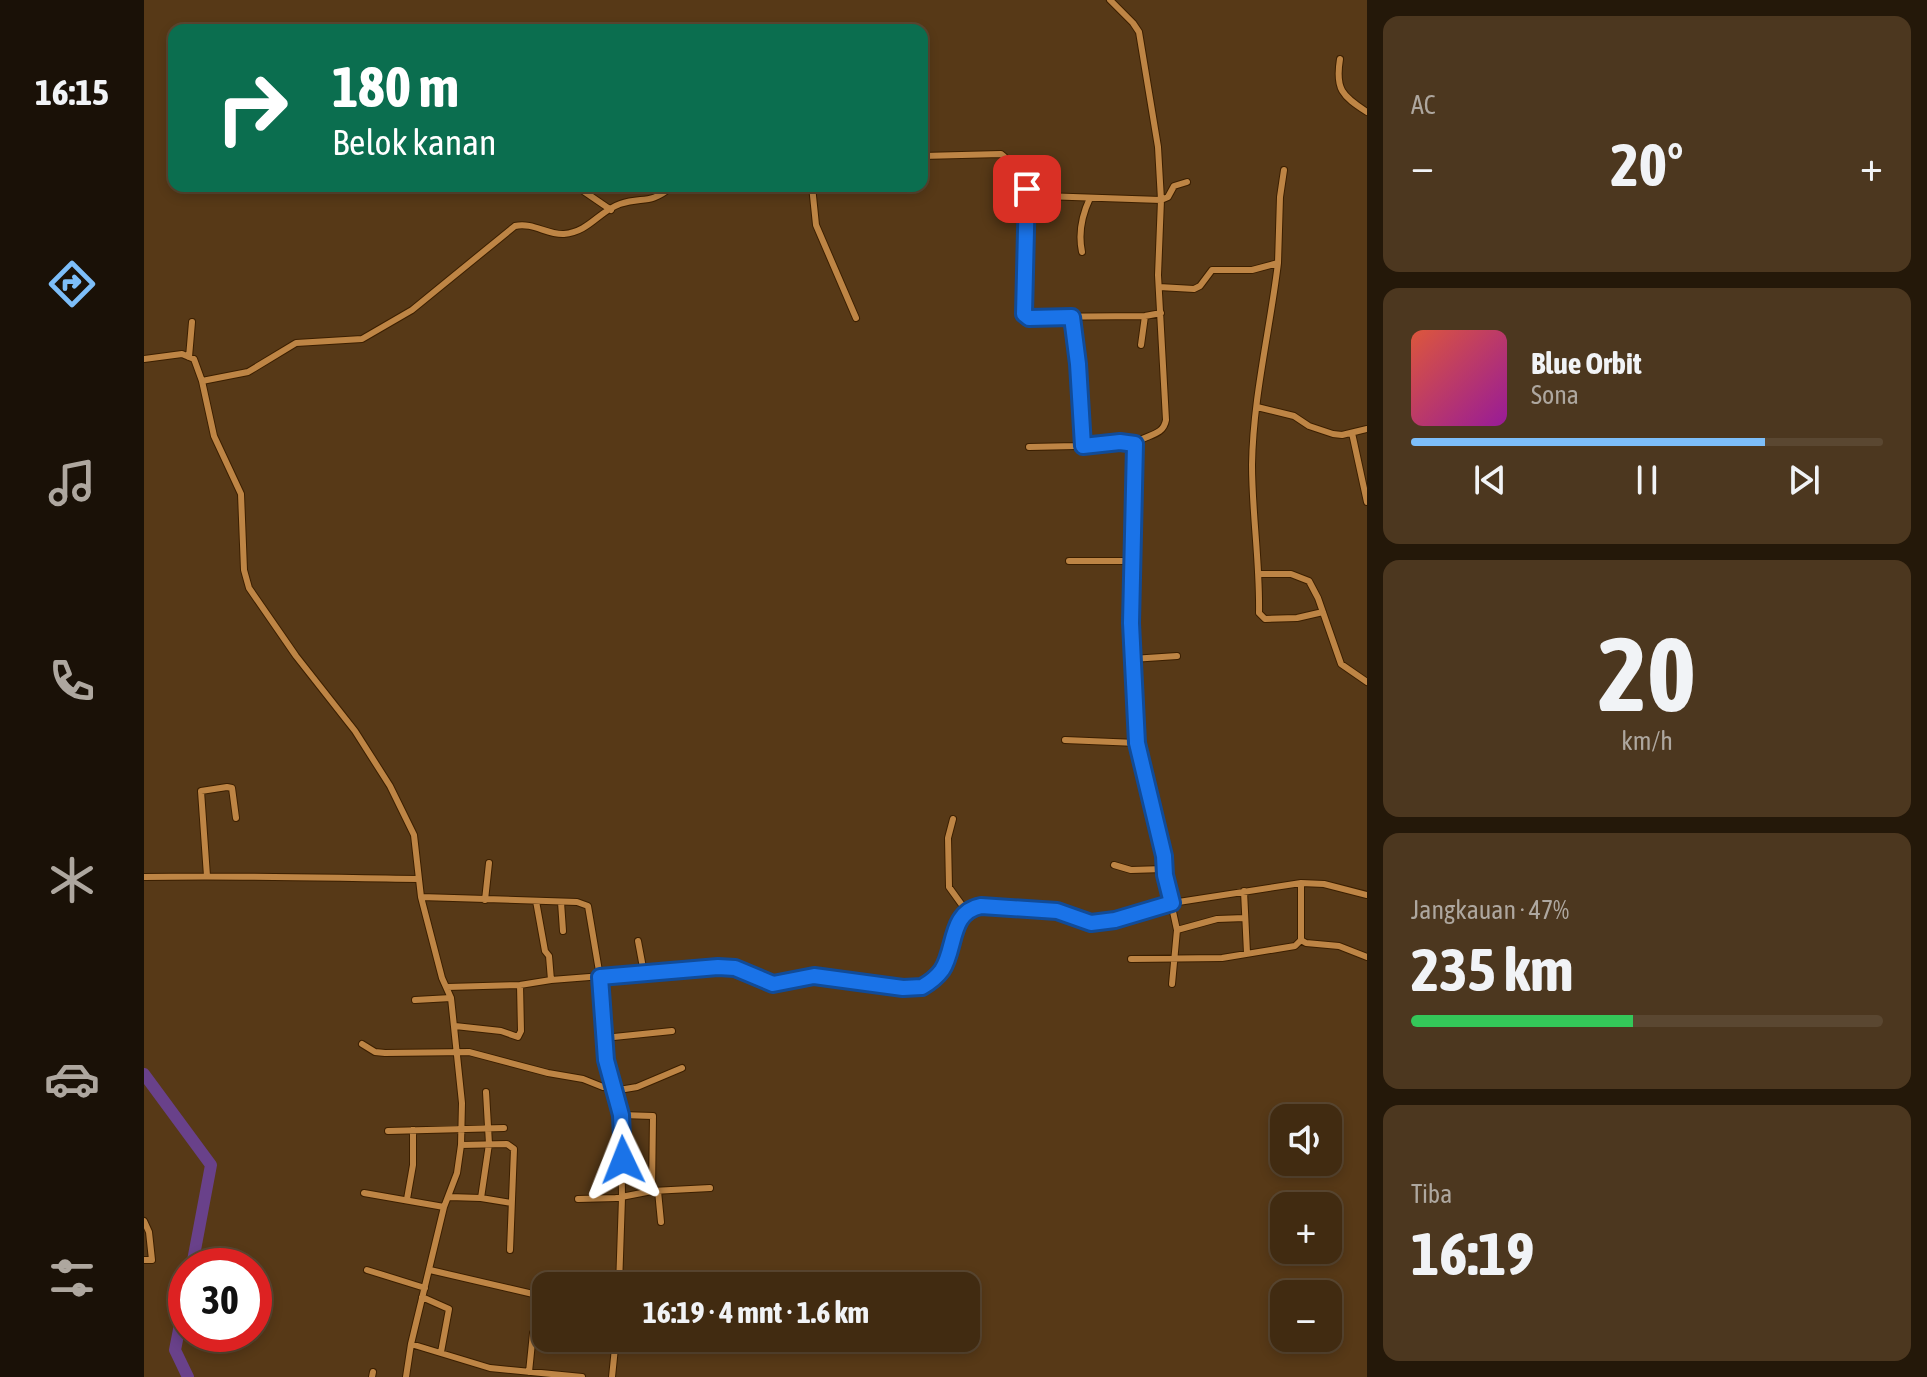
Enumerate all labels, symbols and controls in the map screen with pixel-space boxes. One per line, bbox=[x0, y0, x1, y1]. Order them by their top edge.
text: 180 m bbox=[332, 55, 459, 119]
icon: right bbox=[200, 56, 304, 160]
text: 16:15 bbox=[35, 71, 109, 113]
text: AC bbox=[1411, 90, 1435, 120]
text: Belok kanan bbox=[332, 121, 497, 163]
text: 20° bbox=[1611, 130, 1683, 199]
text: − bbox=[1411, 140, 1434, 190]
text: + bbox=[1860, 140, 1883, 190]
pin bbox=[993, 155, 1061, 223]
icon: arrive bbox=[1005, 167, 1049, 211]
icon: directions bbox=[44, 256, 100, 312]
text: Blue Orbit bbox=[1531, 346, 1642, 380]
text: Sona bbox=[1531, 380, 1579, 410]
icon: music bbox=[44, 455, 100, 511]
icon: previous bbox=[1468, 458, 1512, 502]
icon: pause bbox=[1625, 458, 1669, 502]
icon: next bbox=[1782, 458, 1826, 502]
text: 20 bbox=[1598, 614, 1696, 733]
icon: phone bbox=[44, 653, 100, 709]
text: km/h bbox=[1621, 726, 1673, 756]
icon: climate bbox=[44, 852, 100, 908]
text: Jangkauan · 47% bbox=[1411, 895, 1569, 925]
text: 235 km bbox=[1411, 935, 1573, 1004]
icon: car bbox=[44, 1051, 100, 1107]
map controls bbox=[1270, 1104, 1342, 1352]
button: sound bbox=[1270, 1104, 1342, 1176]
position arrow bbox=[581, 1118, 665, 1202]
text: Tiba bbox=[1411, 1179, 1452, 1209]
button: + bbox=[1270, 1192, 1342, 1264]
text: 16:19 bbox=[1411, 1219, 1534, 1288]
speed limit sign: 30 bbox=[168, 1248, 272, 1352]
icon: filters bbox=[44, 1250, 100, 1306]
button: − bbox=[1270, 1280, 1342, 1352]
text: 16:19 · 4 mnt · 1.6 km bbox=[643, 1295, 869, 1329]

